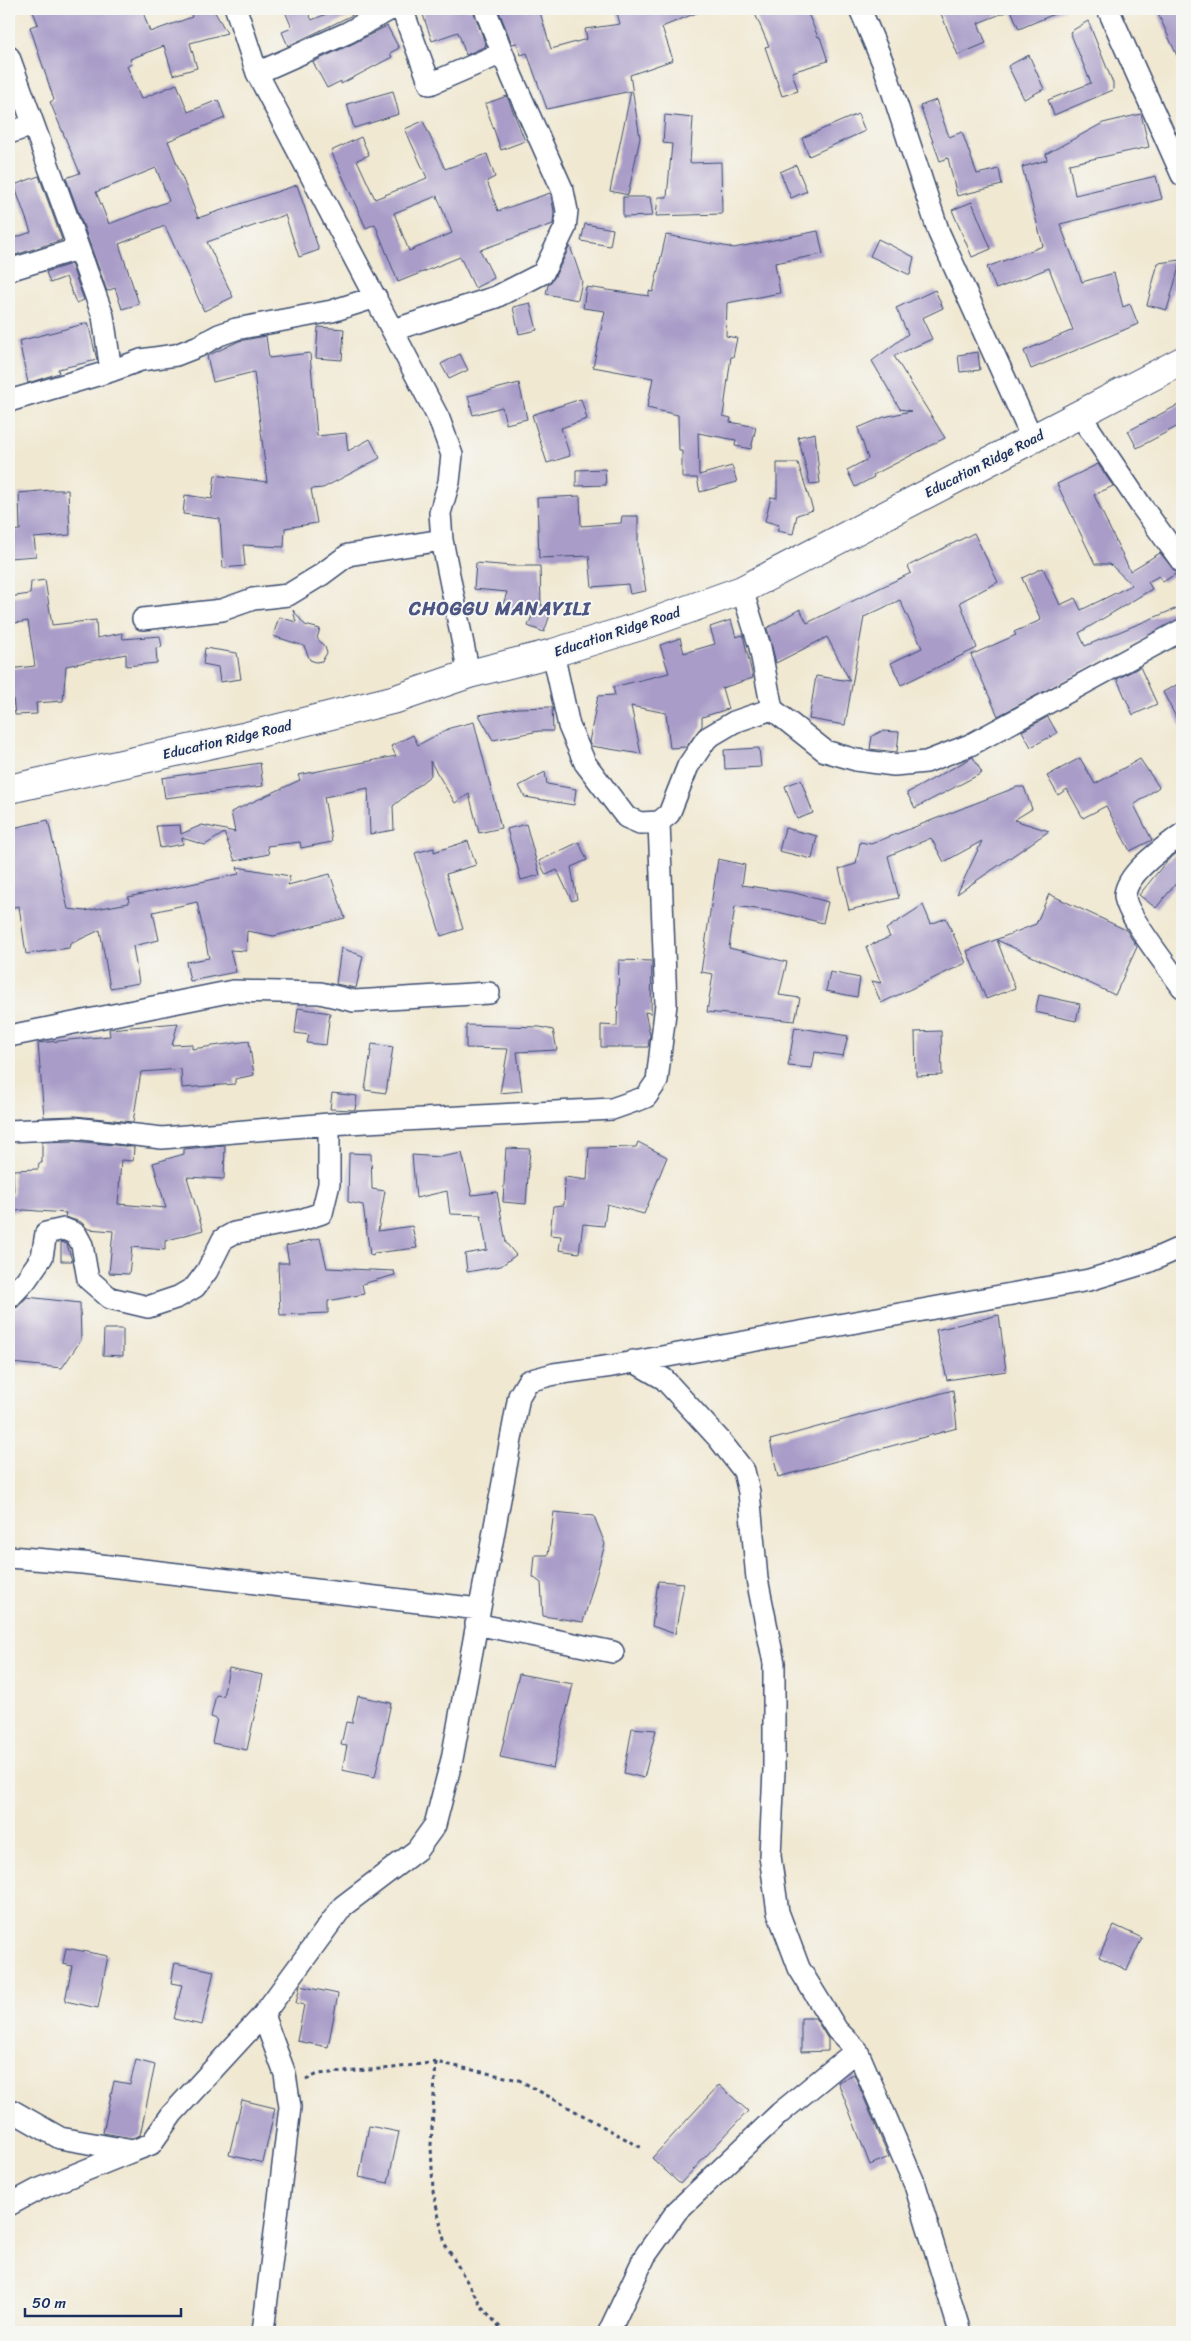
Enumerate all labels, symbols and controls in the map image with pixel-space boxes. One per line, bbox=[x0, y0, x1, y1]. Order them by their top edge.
street label: Education Ridge Road bbox=[920, 422, 1050, 505]
district label: CHOGGU MANAYILI bbox=[408, 592, 591, 625]
street label: Education Ridge Road bbox=[551, 599, 685, 664]
street label: Education Ridge Road bbox=[160, 713, 296, 767]
scale bar bbox=[25, 2286, 181, 2318]
text: 50 m bbox=[32, 2290, 67, 2316]

